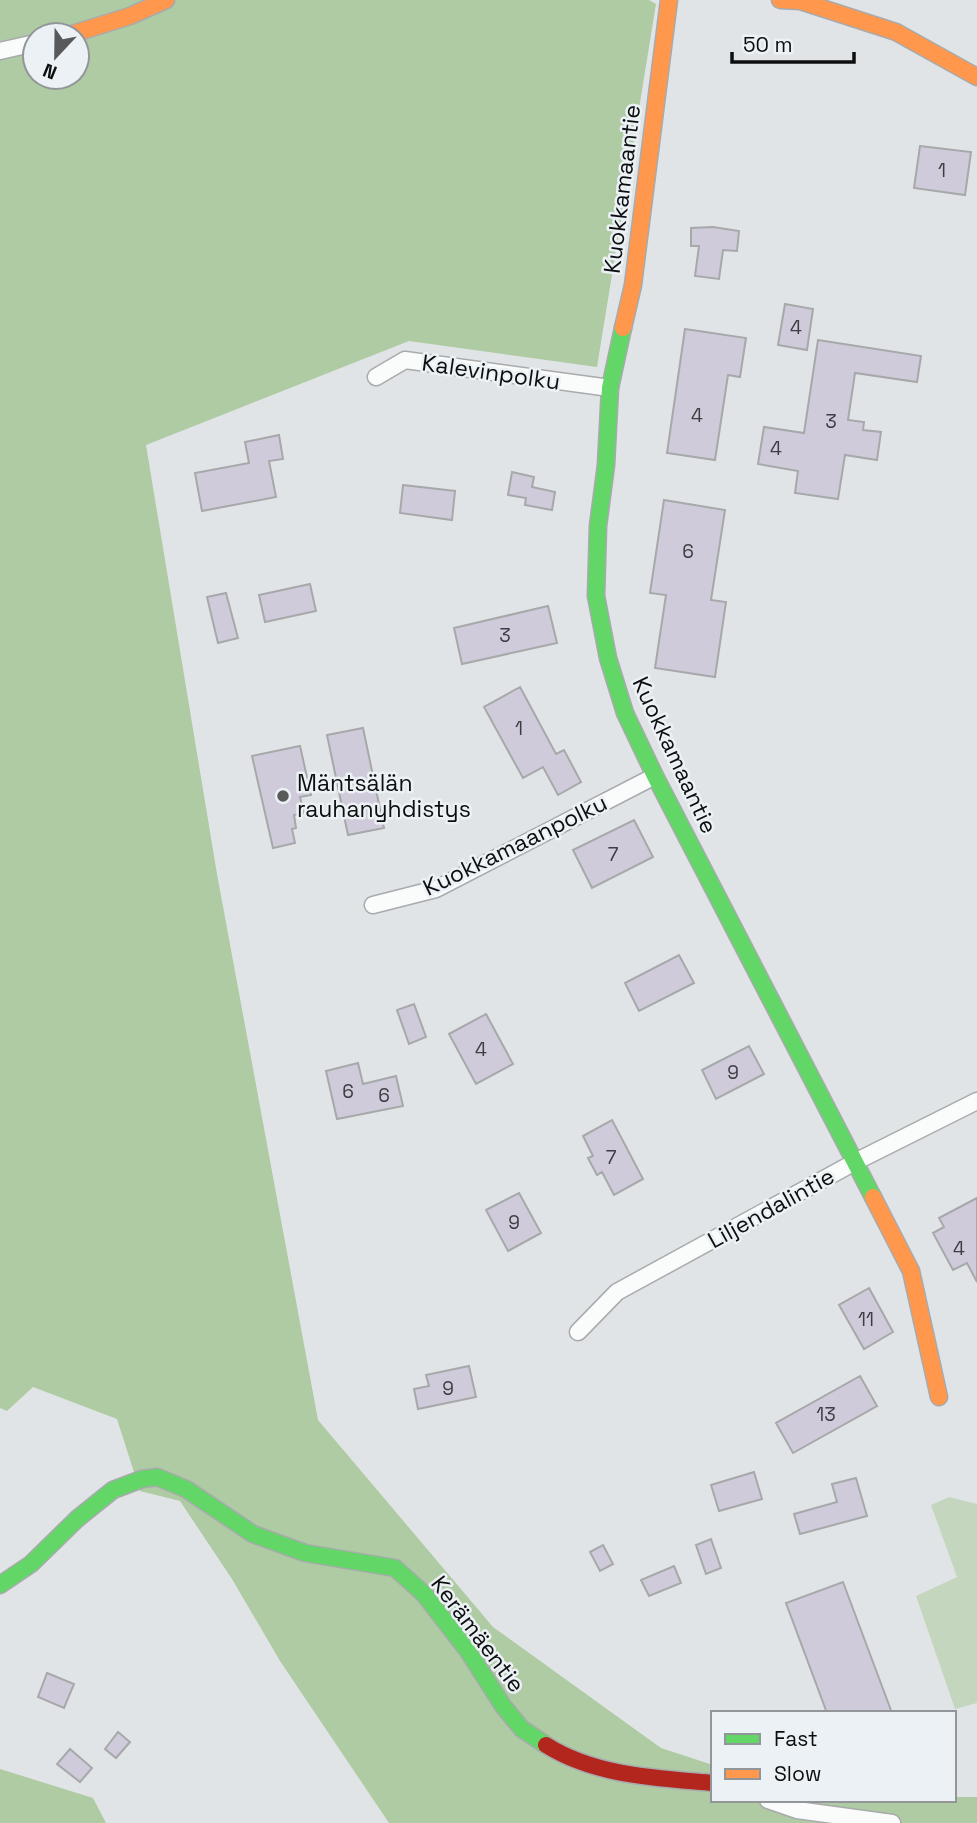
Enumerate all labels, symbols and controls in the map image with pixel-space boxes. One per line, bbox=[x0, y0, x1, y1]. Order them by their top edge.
north arrow bbox=[21, 21, 91, 91]
scale bar bbox=[732, 21, 855, 65]
text: 50 m bbox=[743, 31, 793, 58]
text: N bbox=[39, 57, 60, 85]
street label: Kuokkamaantie bbox=[597, 103, 647, 275]
house number: 1 bbox=[938, 158, 946, 183]
house number: 4 bbox=[790, 315, 802, 340]
street label: Kalevinpolku bbox=[420, 347, 562, 397]
house number: 4 bbox=[691, 403, 703, 428]
house number: 3 bbox=[825, 409, 837, 434]
house number: 4 bbox=[770, 436, 782, 461]
house number: 6 bbox=[682, 539, 694, 564]
house number: 3 bbox=[499, 623, 511, 648]
street label: Kuokkamaantie bbox=[626, 672, 724, 838]
house number: 1 bbox=[515, 716, 523, 741]
place label: Mäntsälän rauhanyhdistys bbox=[297, 768, 471, 824]
street label: Kuokkamaanpolku bbox=[418, 787, 612, 903]
marker: Mäntsälän rauhanyhdistys bbox=[275, 788, 291, 804]
house number: 7 bbox=[608, 842, 619, 867]
house number: 4 bbox=[475, 1037, 487, 1062]
house number: 9 bbox=[727, 1060, 739, 1085]
house number: 6 bbox=[342, 1079, 354, 1104]
house number: 6 bbox=[378, 1083, 390, 1108]
house number: 7 bbox=[606, 1145, 617, 1170]
street label: Liljendalintie bbox=[702, 1161, 840, 1255]
house number: 9 bbox=[508, 1210, 520, 1235]
house number: 4 bbox=[953, 1236, 965, 1261]
house number: 11 bbox=[858, 1307, 874, 1332]
house number: 9 bbox=[442, 1376, 454, 1401]
house number: 13 bbox=[816, 1402, 836, 1427]
street label: Kerämäentie bbox=[424, 1570, 532, 1698]
legend bbox=[711, 1711, 956, 1802]
text: Fast bbox=[774, 1725, 818, 1752]
text: Slow bbox=[774, 1760, 822, 1787]

